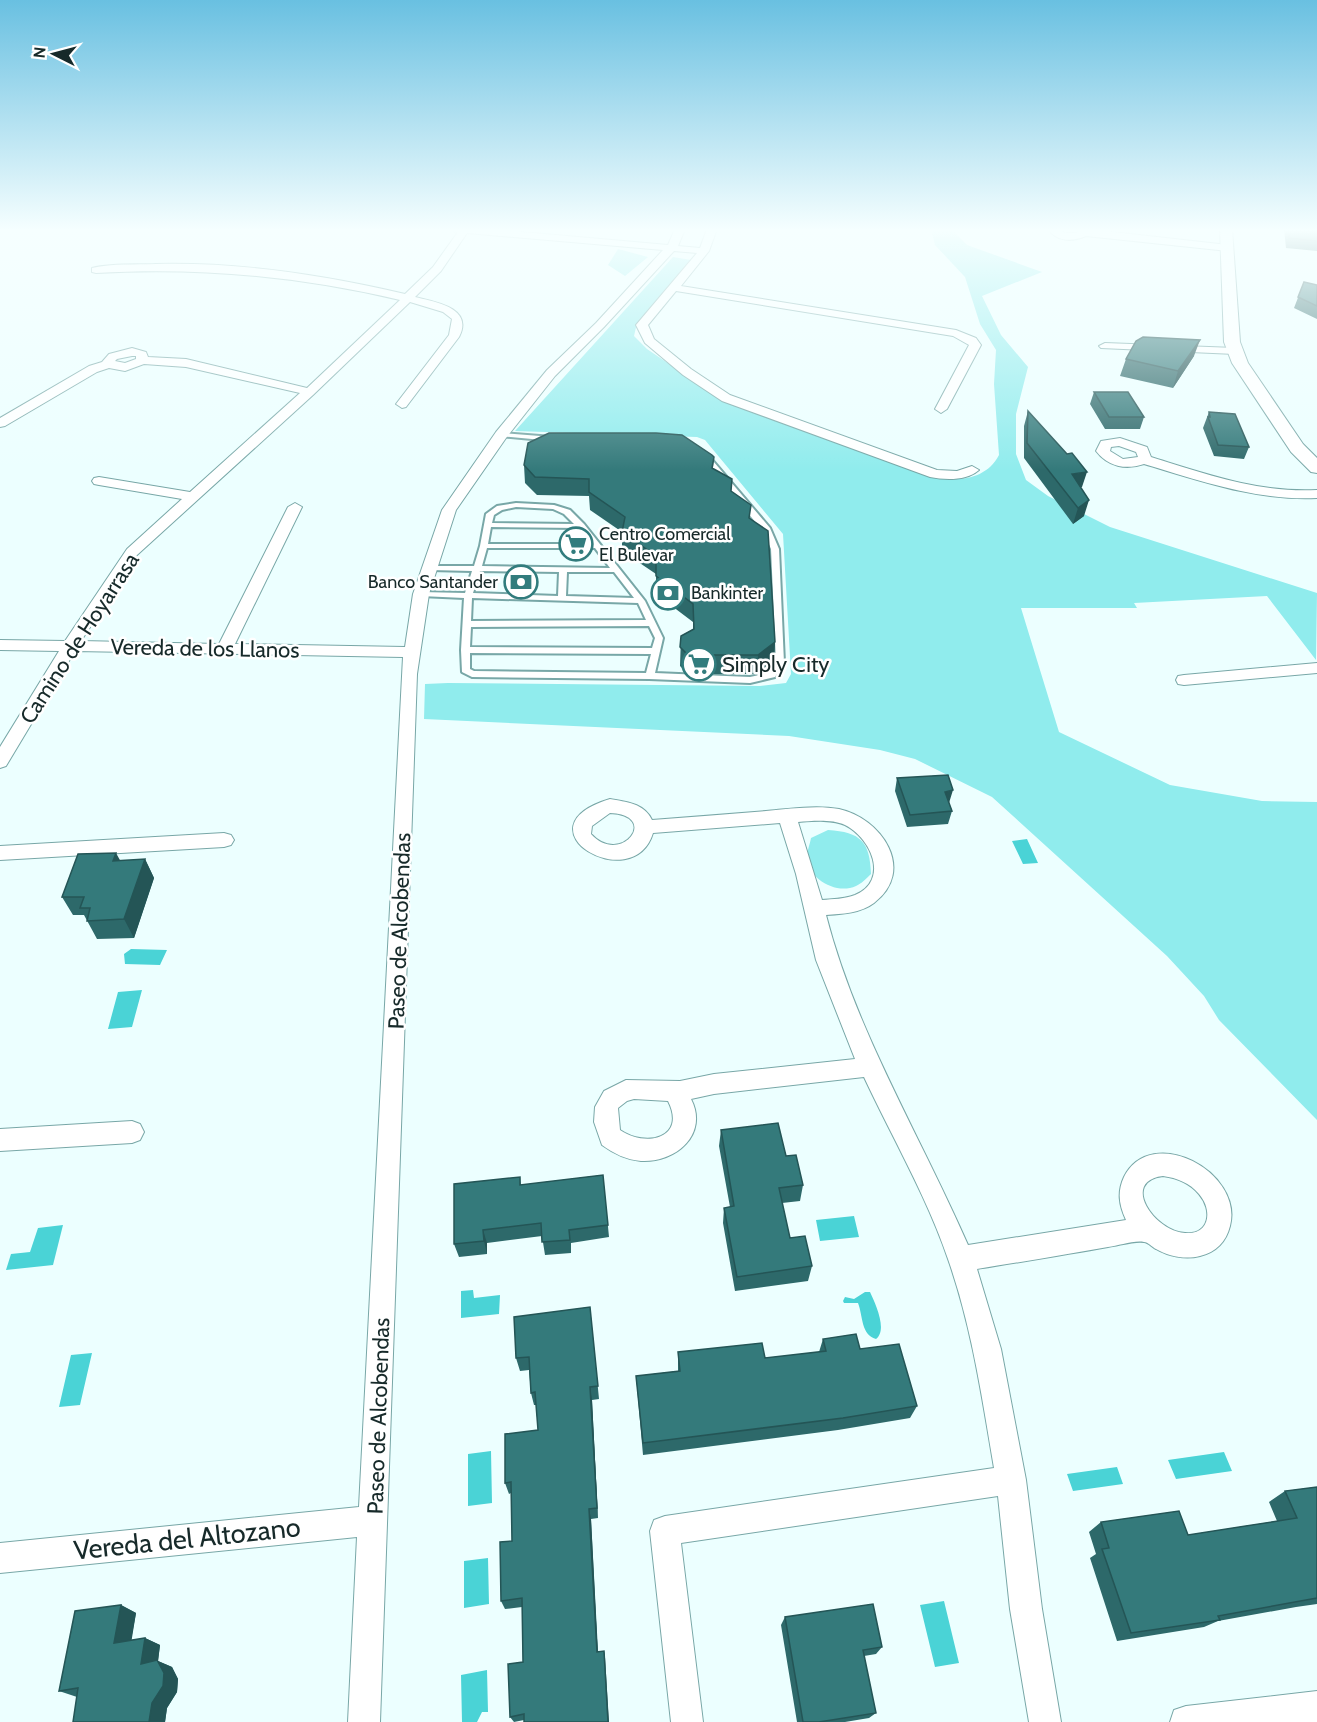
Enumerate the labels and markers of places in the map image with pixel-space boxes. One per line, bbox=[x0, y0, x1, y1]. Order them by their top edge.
place label: Centro Comercial El Bulevar bbox=[599, 523, 731, 566]
supermarket icon: Centro Comercial El Bulevar bbox=[558, 526, 594, 562]
bank icon: Banco Santander bbox=[503, 564, 539, 600]
place label: Banco Santander bbox=[368, 571, 498, 593]
bank icon: Bankinter bbox=[650, 575, 686, 611]
place label: Bankinter bbox=[691, 582, 763, 604]
supermarket icon: Simply City bbox=[681, 646, 717, 682]
place label: Simply City bbox=[722, 651, 829, 678]

